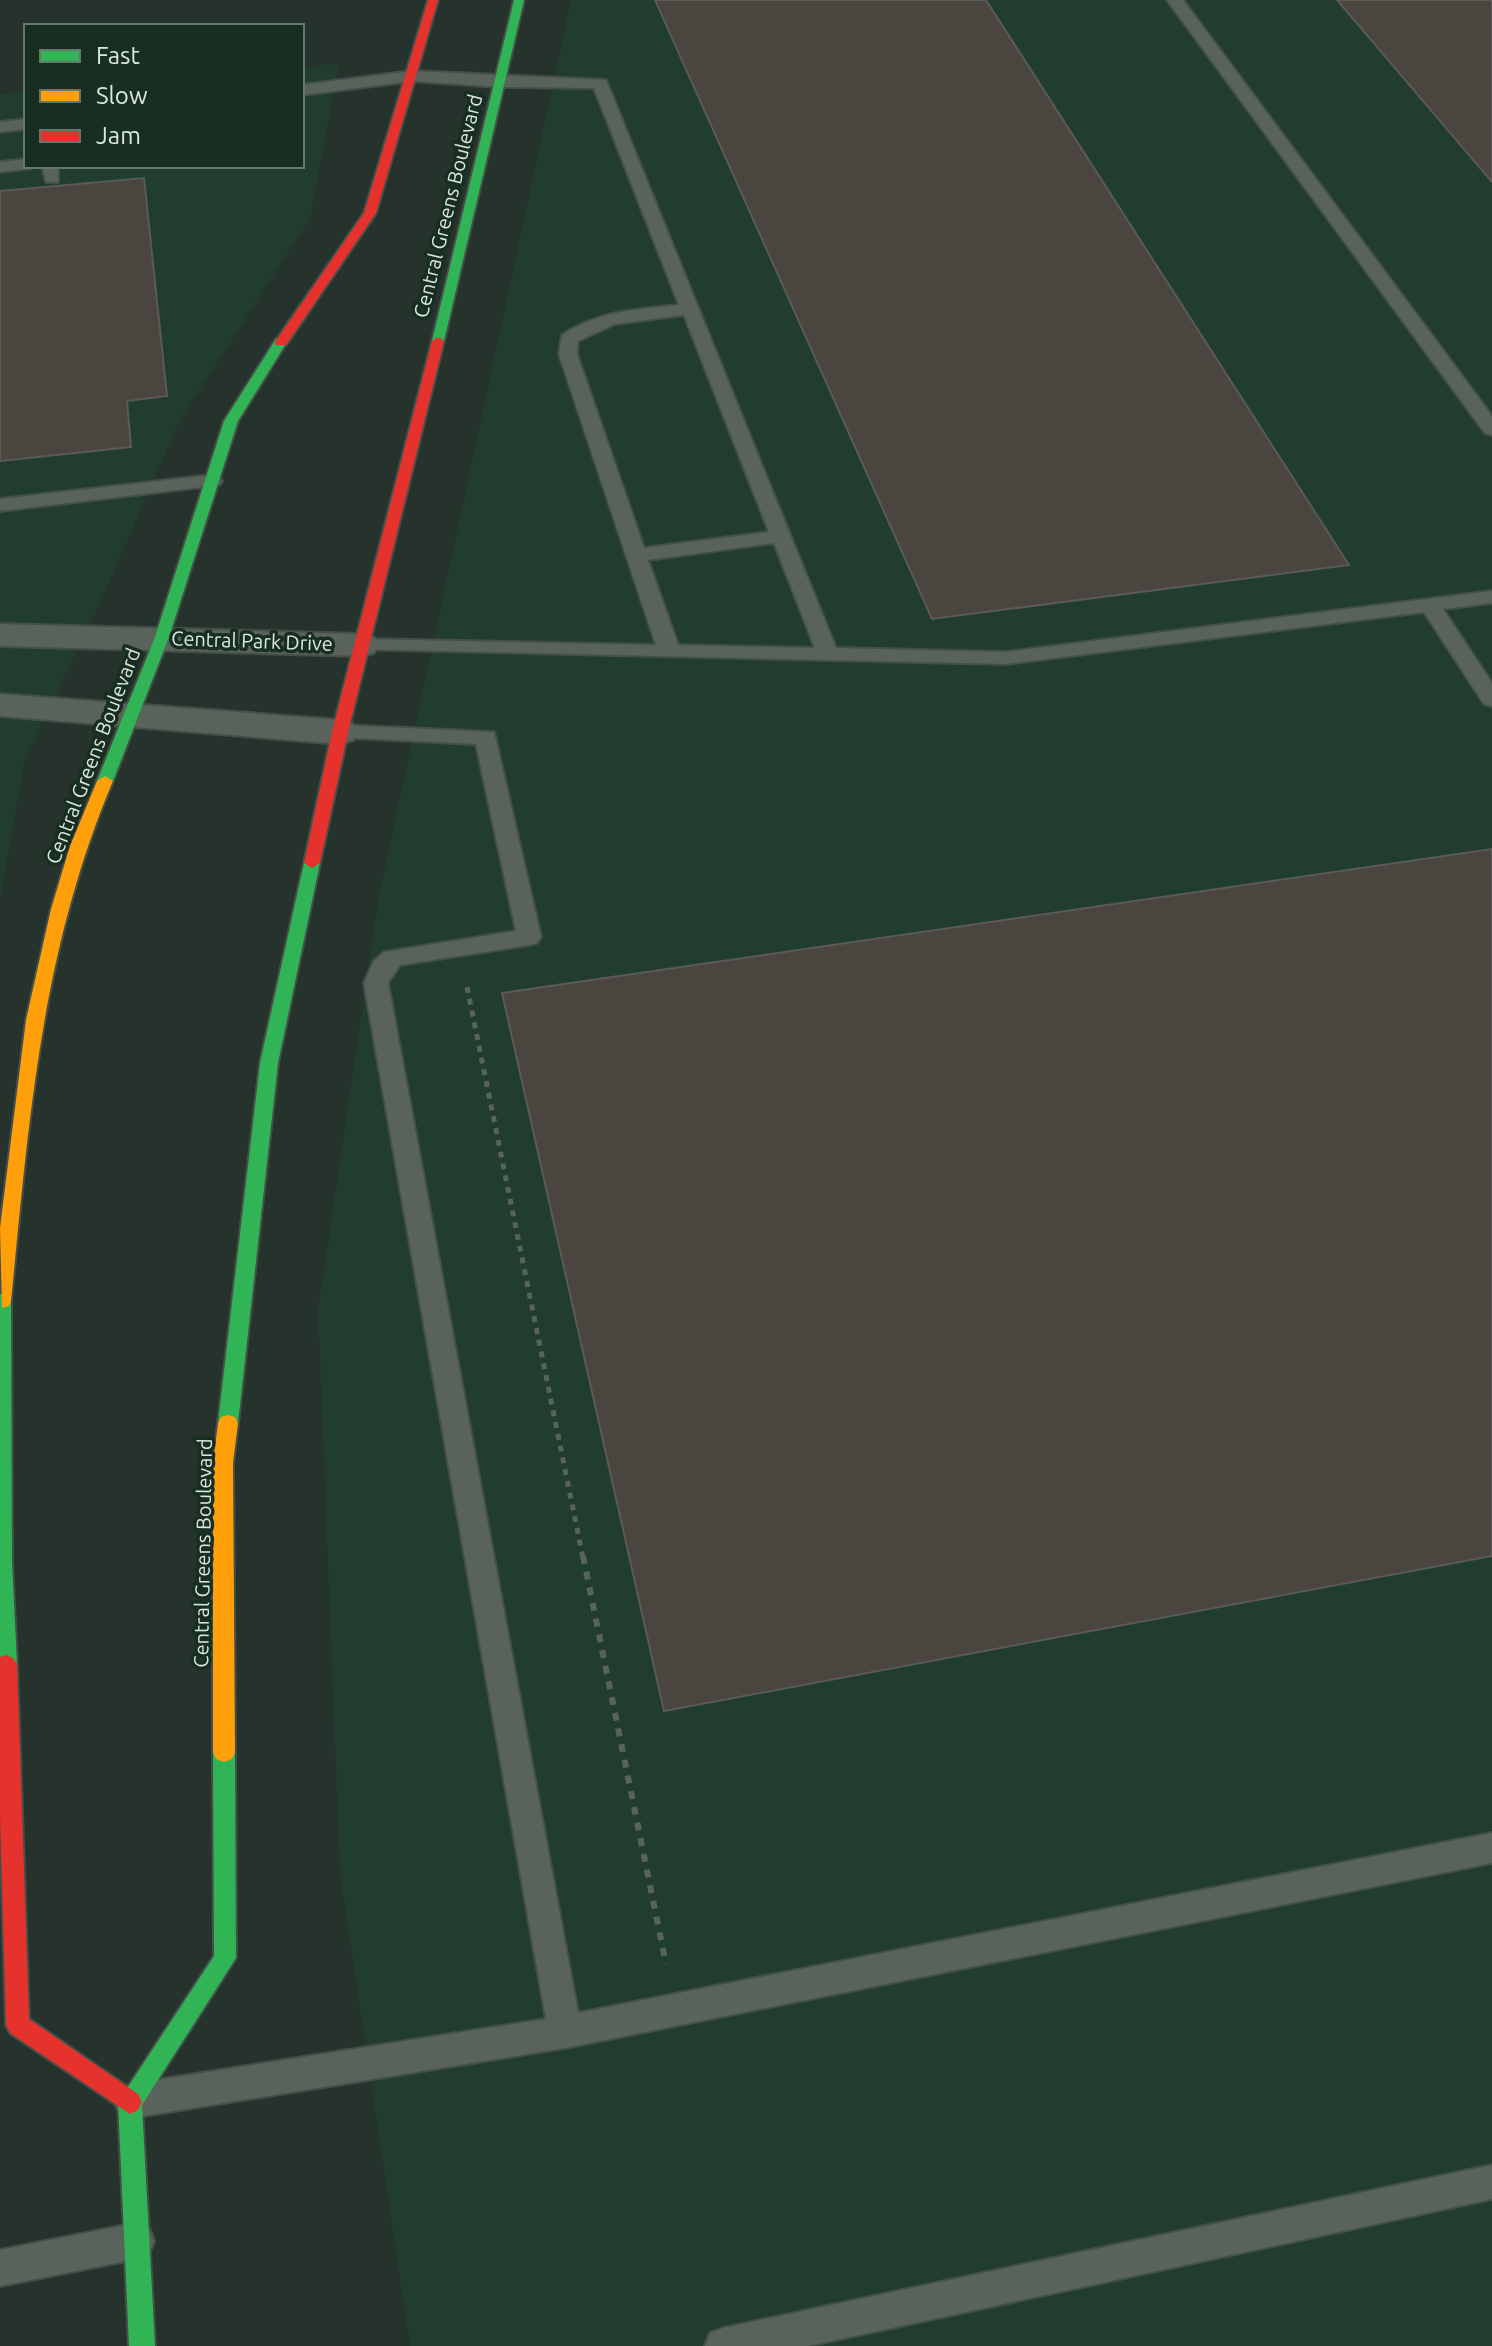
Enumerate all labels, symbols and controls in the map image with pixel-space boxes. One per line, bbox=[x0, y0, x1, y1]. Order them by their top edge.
legend bbox=[24, 24, 304, 168]
text: Fast bbox=[96, 42, 140, 69]
text: Slow bbox=[96, 82, 148, 109]
street label: Central Greens Boulevard bbox=[409, 92, 486, 320]
text: Jam bbox=[96, 122, 141, 149]
street label: Central Park Drive bbox=[171, 626, 333, 655]
street label: Central Greens Boulevard bbox=[41, 645, 144, 867]
street label: Central Greens Boulevard bbox=[189, 1438, 216, 1668]

